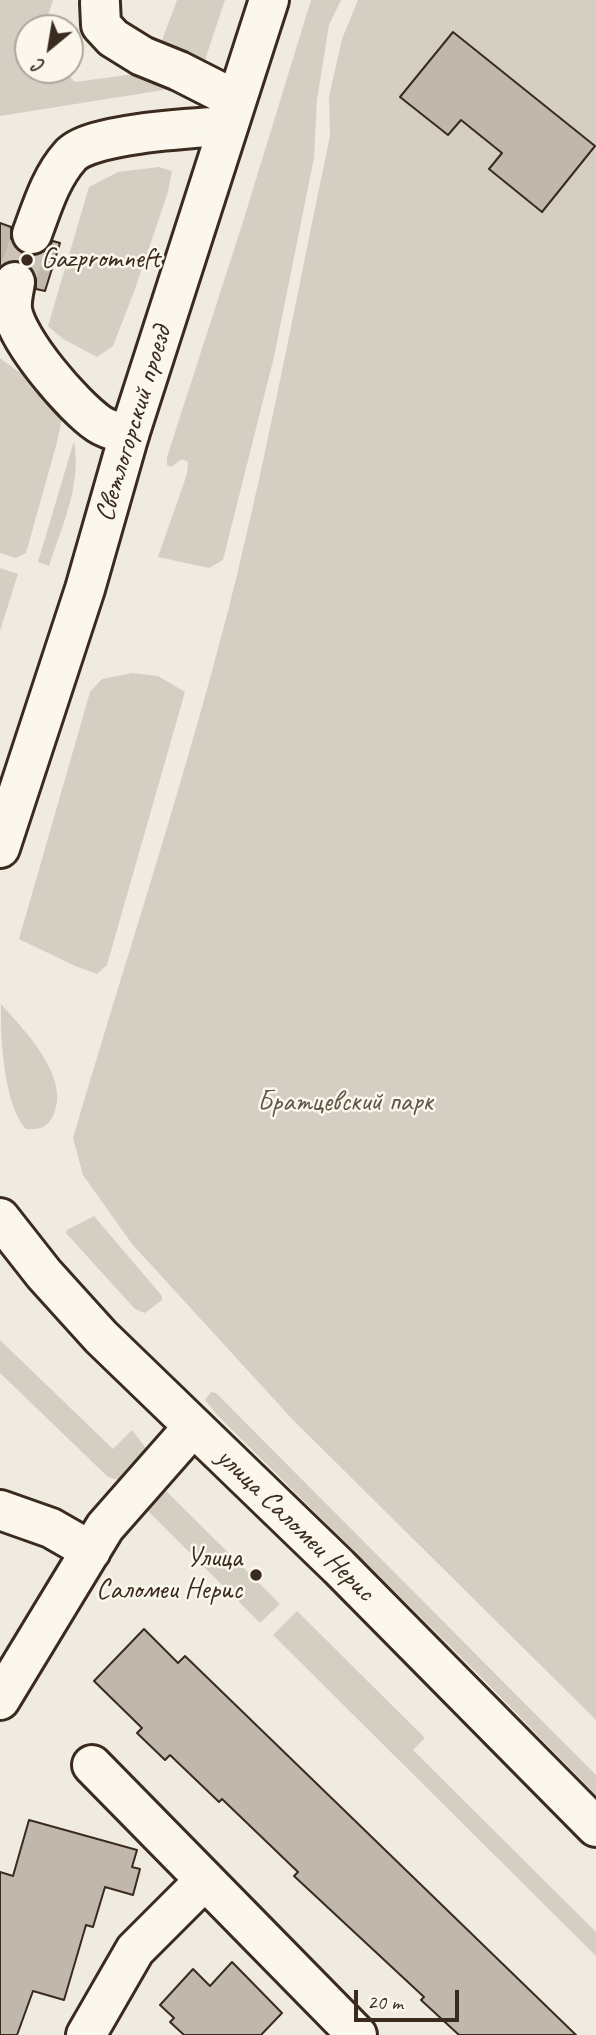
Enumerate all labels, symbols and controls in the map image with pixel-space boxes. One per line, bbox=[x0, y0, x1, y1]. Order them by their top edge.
north arrow bbox=[14, 14, 84, 84]
text: С bbox=[29, 53, 50, 78]
place label: Gazpromneft bbox=[41, 243, 160, 277]
marker: Gazpromneft bbox=[19, 252, 35, 268]
street label: Светлогорский проезд bbox=[88, 322, 180, 526]
park label: Братцевский парк bbox=[257, 1086, 433, 1120]
street label: улица Саломеи Нерис bbox=[209, 1441, 381, 1609]
place label: Улица Саломеи Нерис bbox=[96, 1542, 242, 1608]
marker: Улица Саломеи Нерис bbox=[248, 1567, 264, 1583]
scale bar bbox=[358, 1976, 463, 2020]
text: 20 m bbox=[367, 1989, 403, 2015]

